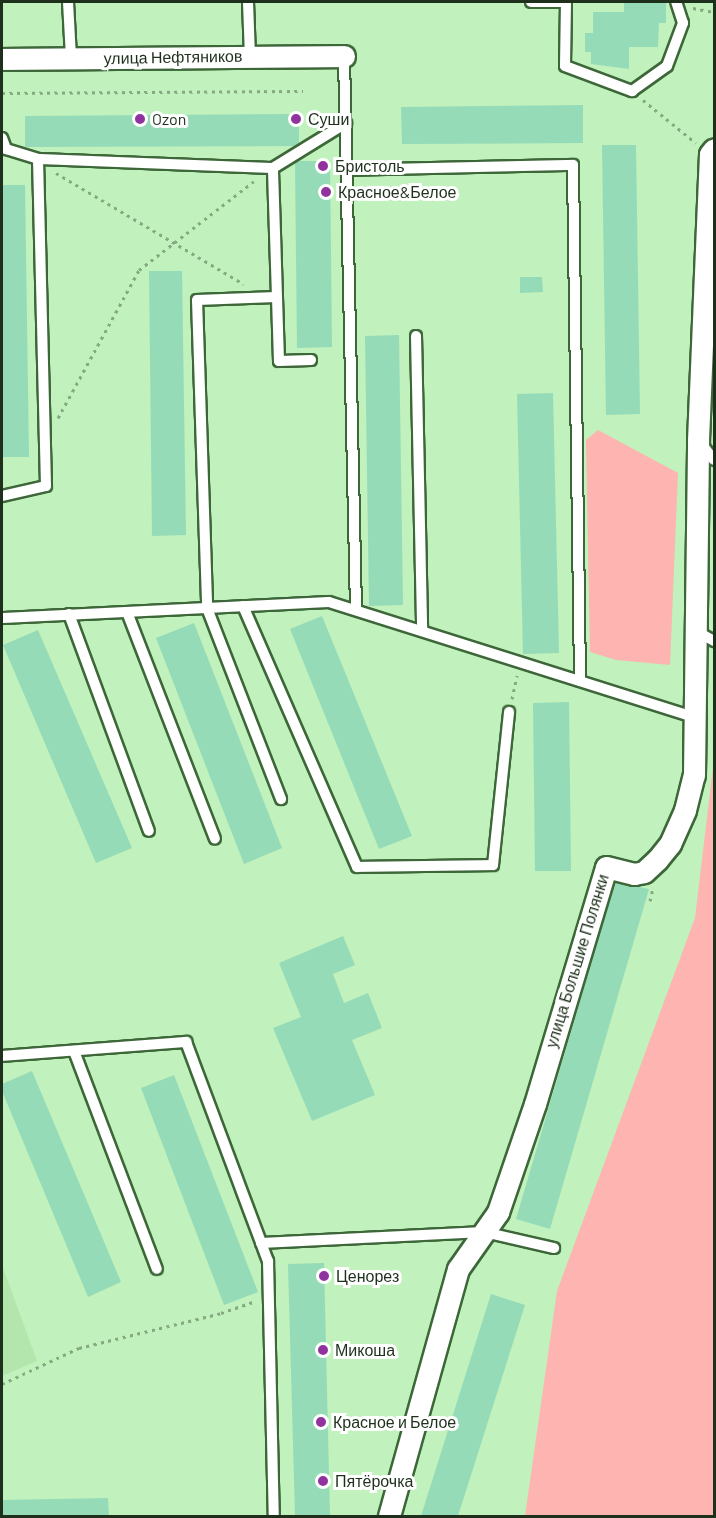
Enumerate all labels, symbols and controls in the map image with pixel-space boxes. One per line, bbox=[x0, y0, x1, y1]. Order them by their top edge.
street label: улица Нефтяников bbox=[103, 46, 243, 68]
place label: Ozon bbox=[152, 109, 186, 129]
place label: Суши bbox=[308, 109, 349, 129]
marker: Ozon bbox=[133, 112, 147, 126]
marker: Суши bbox=[289, 112, 303, 126]
place label: Бристоль bbox=[335, 156, 405, 176]
marker: Бристоль bbox=[316, 159, 330, 173]
place label: Красное&Белое bbox=[338, 182, 456, 202]
marker: Красное&Белое bbox=[319, 185, 333, 199]
street label: улица Большие Полянки bbox=[541, 872, 613, 1050]
place label: Ценорез bbox=[336, 1266, 399, 1286]
marker: Ценорез bbox=[317, 1269, 331, 1283]
place label: Микоша bbox=[335, 1340, 395, 1360]
marker: Микоша bbox=[316, 1343, 330, 1357]
place label: Красное и Белое bbox=[333, 1412, 456, 1432]
marker: Красное и Белое bbox=[314, 1415, 328, 1429]
place label: Пятёрочка bbox=[335, 1471, 413, 1491]
marker: Пятёрочка bbox=[316, 1474, 330, 1488]

